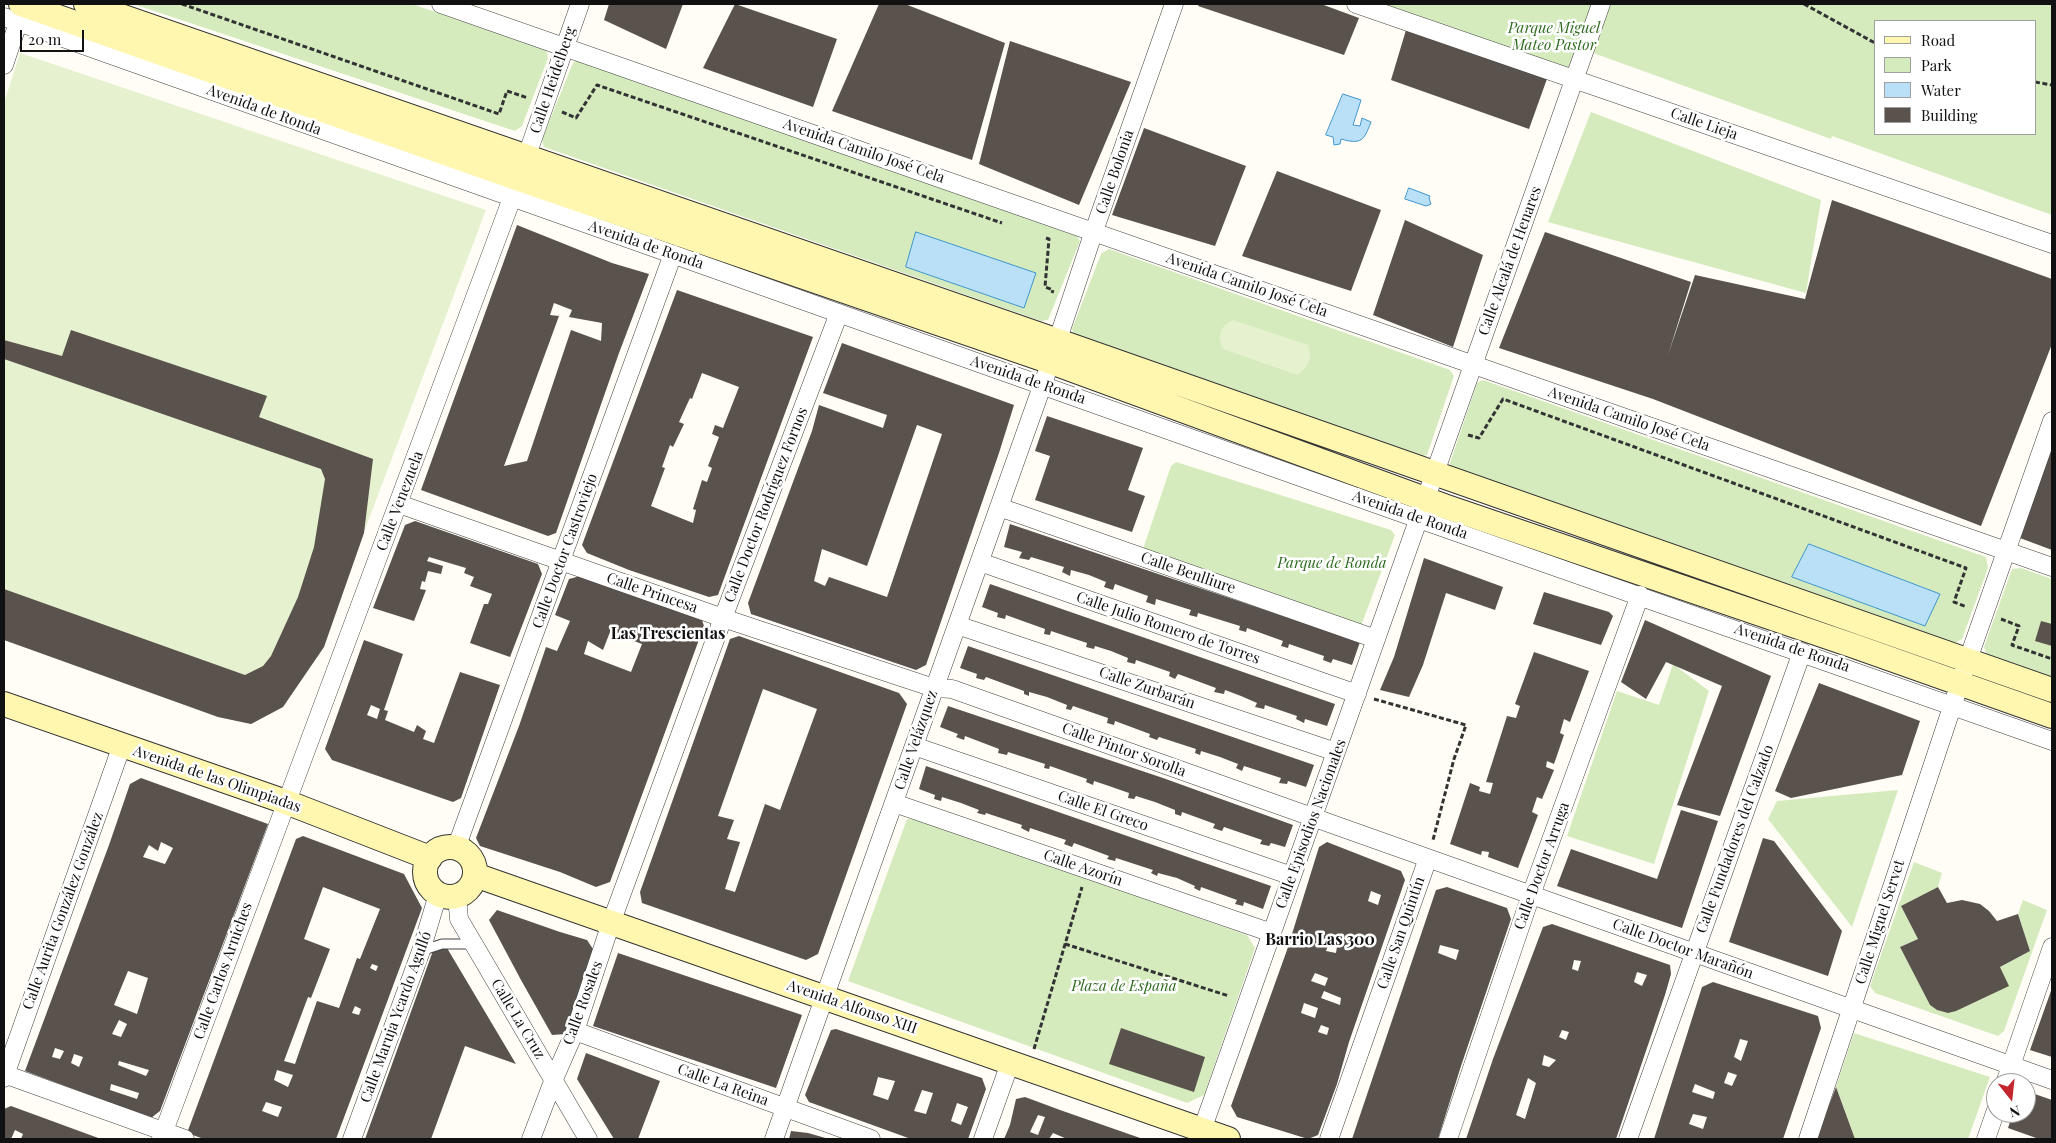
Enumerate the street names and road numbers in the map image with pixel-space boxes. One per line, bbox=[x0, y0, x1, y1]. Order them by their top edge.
street label: Calle Heidelberg bbox=[526, 24, 580, 136]
street label: Avenida de Ronda bbox=[204, 81, 324, 139]
street label: Calle Lieja bbox=[1668, 104, 1740, 144]
street label: Avenida Camilo José Cela bbox=[781, 115, 947, 187]
street label: Calle Bolonia bbox=[1092, 127, 1138, 217]
street label: Calle Alcalá de Henares bbox=[1475, 184, 1545, 338]
street label: Avenida de Ronda bbox=[586, 217, 706, 273]
street label: Avenida Camilo José Cela bbox=[1164, 249, 1330, 321]
street label: Avenida de Ronda bbox=[968, 352, 1088, 408]
street label: Avenida Camilo José Cela bbox=[1546, 383, 1712, 455]
street label: Calle Doctor Rodríguez Fornos bbox=[720, 405, 812, 605]
street label: Calle Venezuela bbox=[373, 449, 427, 553]
street label: Calle Doctor Castroviejo bbox=[529, 471, 601, 631]
street label: Avenida de Ronda bbox=[1350, 487, 1470, 543]
street label: Calle Benlliure bbox=[1138, 548, 1238, 598]
street label: Calle Princesa bbox=[604, 569, 700, 617]
street label: Calle Julio Romero de Torres bbox=[1074, 588, 1262, 668]
street label: Avenida de Ronda bbox=[1732, 620, 1852, 676]
street label: Calle Zurbarán bbox=[1097, 663, 1197, 713]
street label: Calle Velázquez bbox=[890, 688, 942, 792]
street label: Calle Pintor Sorolla bbox=[1060, 719, 1188, 781]
street label: Calle Episodios Nacionales bbox=[1272, 737, 1350, 911]
street label: Avenida de las Olimpiadas bbox=[131, 742, 303, 816]
street label: Calle Fundadores del Calzado bbox=[1692, 742, 1778, 936]
street label: Calle El Greco bbox=[1055, 787, 1151, 835]
street label: Calle Doctor Arruga bbox=[1511, 800, 1573, 932]
street label: Calle Aurita González González bbox=[19, 810, 107, 1012]
street label: Calle Azorín bbox=[1041, 846, 1125, 890]
street label: Calle Miguel Servet bbox=[1851, 858, 1909, 986]
street label: Calle San Quintín bbox=[1373, 874, 1429, 992]
street label: Calle Carlos Arniches bbox=[190, 900, 256, 1042]
street label: Calle Doctor Marañón bbox=[1610, 915, 1756, 983]
street label: Calle Maruja Ycardo Agulló bbox=[357, 929, 435, 1105]
street label: Calle Rosales bbox=[559, 959, 607, 1047]
street label: Calle La Cruz bbox=[487, 976, 549, 1062]
street label: Avenida Alfonso XIII bbox=[785, 976, 919, 1038]
street label: Calle La Reina bbox=[675, 1060, 771, 1110]

